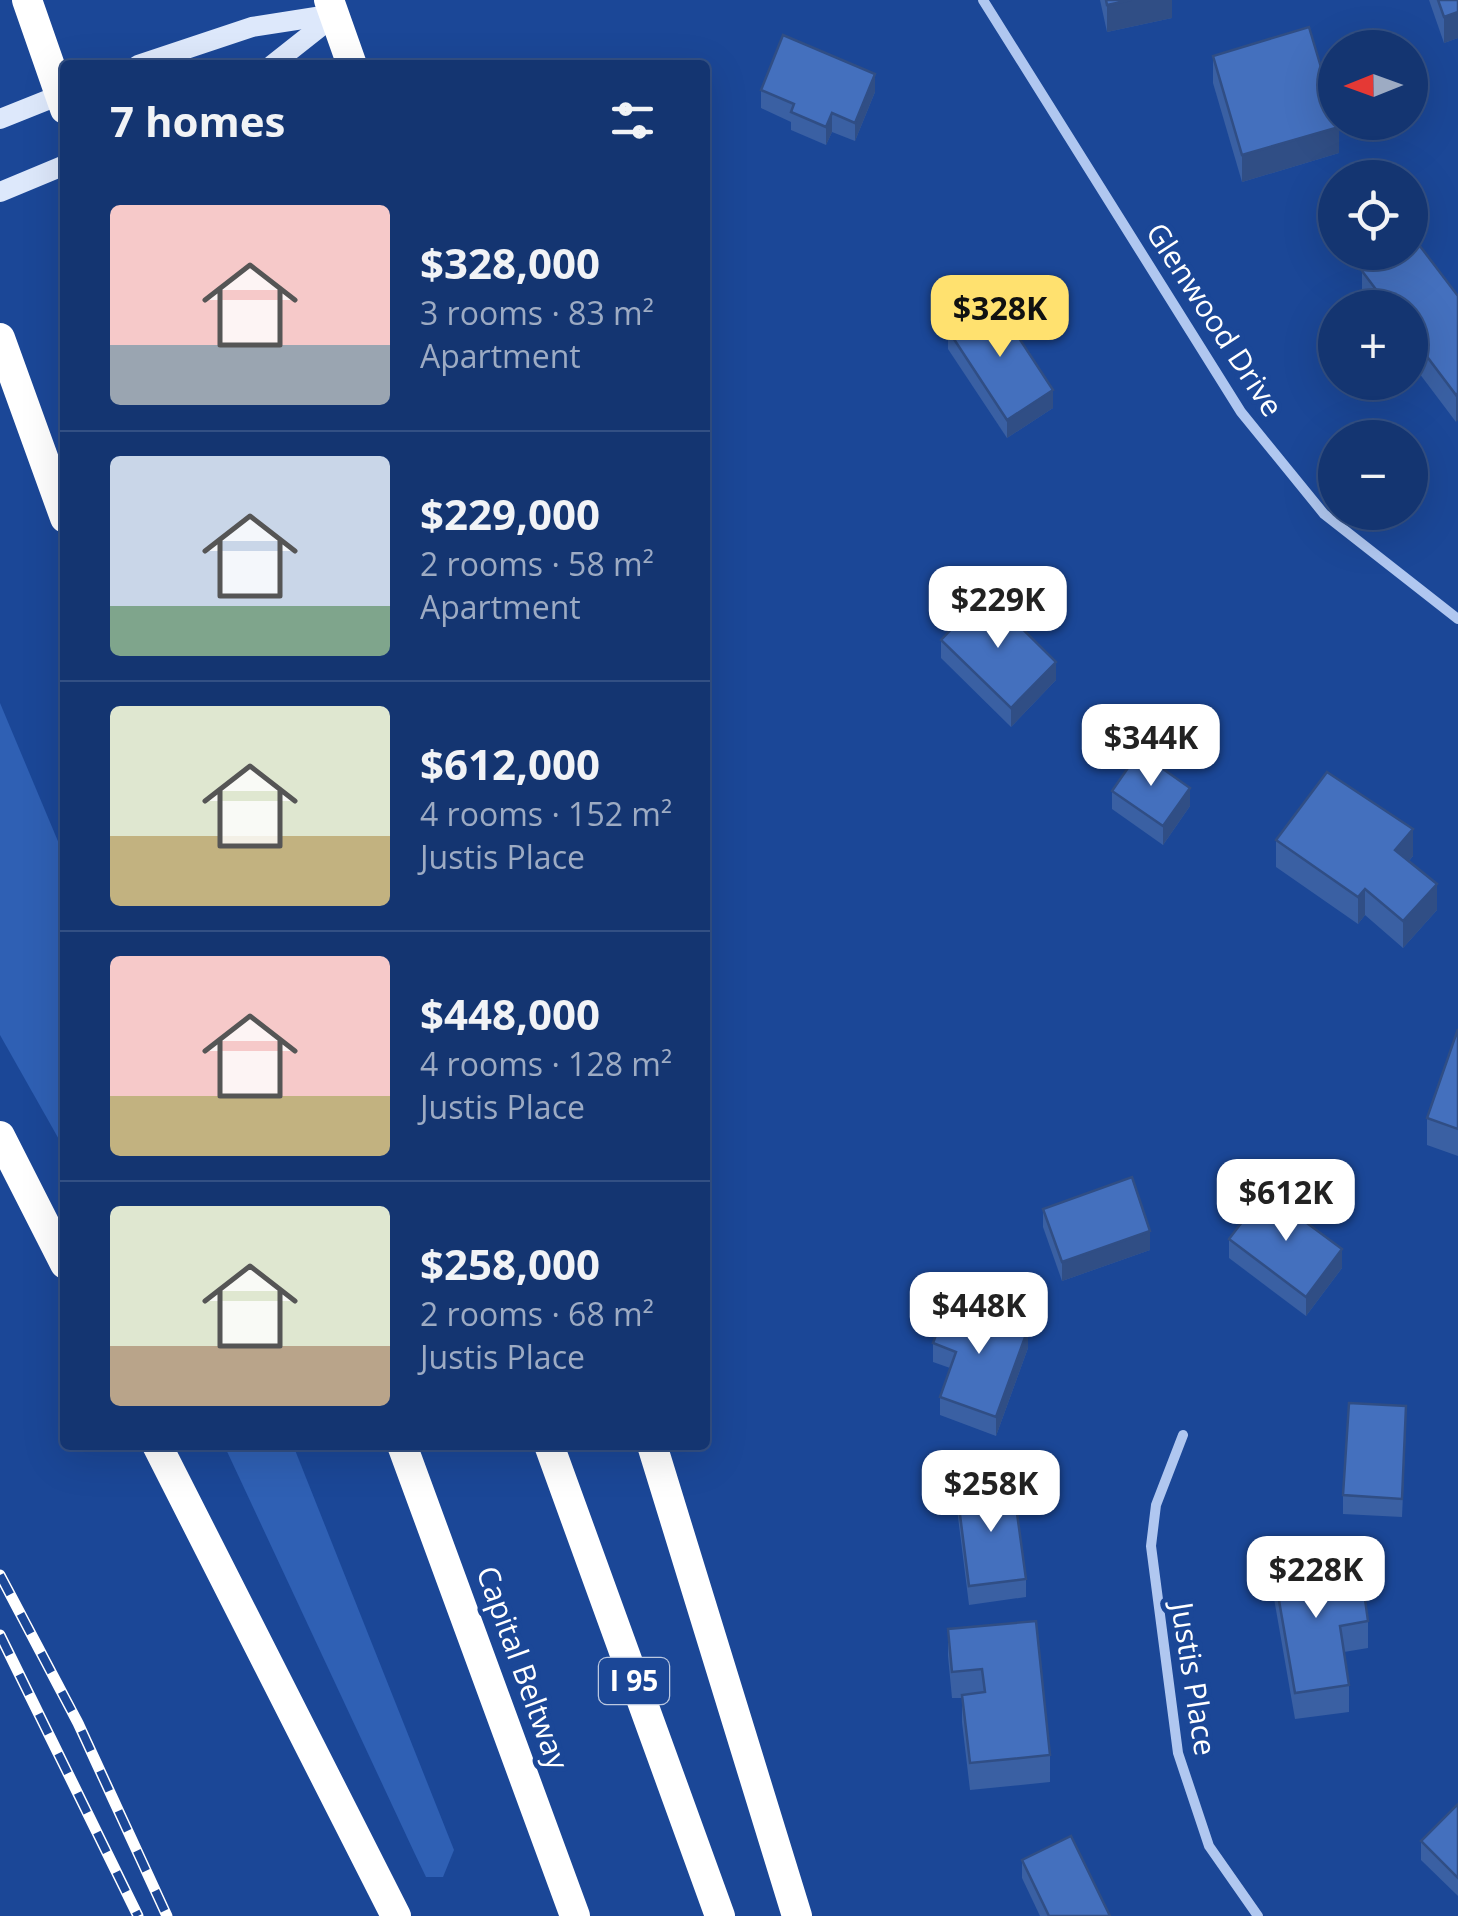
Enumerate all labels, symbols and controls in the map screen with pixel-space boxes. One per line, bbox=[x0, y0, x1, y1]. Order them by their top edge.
north arrow bbox=[1318, 30, 1428, 140]
map controls bbox=[1318, 30, 1428, 530]
text: 7 homes bbox=[110, 92, 285, 149]
icon: filters bbox=[605, 93, 660, 148]
button: locate bbox=[1318, 160, 1428, 270]
street label: Glenwood Drive bbox=[1137, 214, 1293, 424]
text: $328,000 bbox=[420, 234, 600, 291]
icon: home bbox=[190, 245, 310, 365]
pin: $328K bbox=[930, 275, 1070, 360]
text: $328K bbox=[953, 286, 1047, 329]
button: + bbox=[1318, 290, 1428, 400]
text: 3 rooms · 83 m² bbox=[420, 291, 654, 334]
text: Apartment bbox=[420, 334, 581, 377]
button: − bbox=[1318, 420, 1428, 530]
text: $229,000 bbox=[420, 485, 600, 542]
icon: home bbox=[190, 496, 310, 616]
text: 2 rooms · 58 m² bbox=[420, 542, 654, 585]
pin: $229K bbox=[928, 566, 1068, 651]
text: $229K bbox=[951, 577, 1045, 620]
text: Apartment bbox=[420, 585, 581, 628]
pin: $344K bbox=[1081, 704, 1221, 789]
text: $344K bbox=[1104, 715, 1198, 758]
text: $612,000 bbox=[420, 735, 600, 792]
icon: home bbox=[190, 746, 310, 866]
text: 4 rooms · 152 m² bbox=[420, 792, 672, 835]
text: Justis Place bbox=[420, 835, 585, 878]
text: $448,000 bbox=[420, 985, 600, 1042]
icon: home bbox=[190, 996, 310, 1116]
text: 4 rooms · 128 m² bbox=[420, 1042, 672, 1085]
text: Justis Place bbox=[420, 1085, 585, 1128]
pin: $612K bbox=[1216, 1159, 1356, 1244]
text: $612K bbox=[1239, 1170, 1333, 1213]
text: $258,000 bbox=[420, 1235, 600, 1292]
icon: home bbox=[190, 1246, 310, 1366]
pin: $448K bbox=[909, 1272, 1049, 1357]
text: $448K bbox=[932, 1283, 1026, 1326]
text: 2 rooms · 68 m² bbox=[420, 1292, 654, 1335]
text: Justis Place bbox=[420, 1335, 585, 1378]
pin: $258K bbox=[921, 1450, 1061, 1535]
text: $258K bbox=[944, 1461, 1038, 1504]
pin: $228K bbox=[1246, 1536, 1386, 1621]
text: $228K bbox=[1269, 1547, 1363, 1590]
street label: Capital Beltway bbox=[468, 1560, 580, 1776]
street label: Justis Place bbox=[1162, 1596, 1227, 1758]
road number: I 95 bbox=[599, 1658, 669, 1704]

